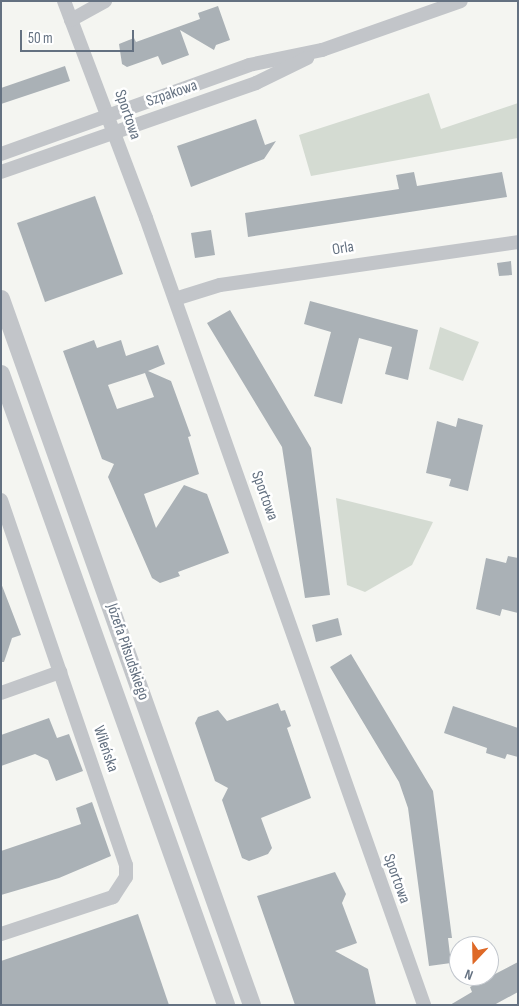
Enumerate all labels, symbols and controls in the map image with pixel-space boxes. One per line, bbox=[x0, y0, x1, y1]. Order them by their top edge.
scale bar bbox=[22, 20, 136, 52]
text: 50 m bbox=[28, 29, 53, 48]
street label: Szpakowa bbox=[144, 76, 200, 112]
street label: Sportowa bbox=[110, 88, 144, 142]
street label: Orla bbox=[331, 238, 355, 260]
street label: Sportowa bbox=[246, 469, 282, 523]
street label: Józefa Piłsudskiego bbox=[101, 601, 153, 703]
street label: Wileńska bbox=[88, 723, 122, 775]
street label: Sportowa bbox=[378, 852, 414, 906]
north arrow bbox=[449, 936, 499, 986]
text: N bbox=[462, 965, 475, 984]

